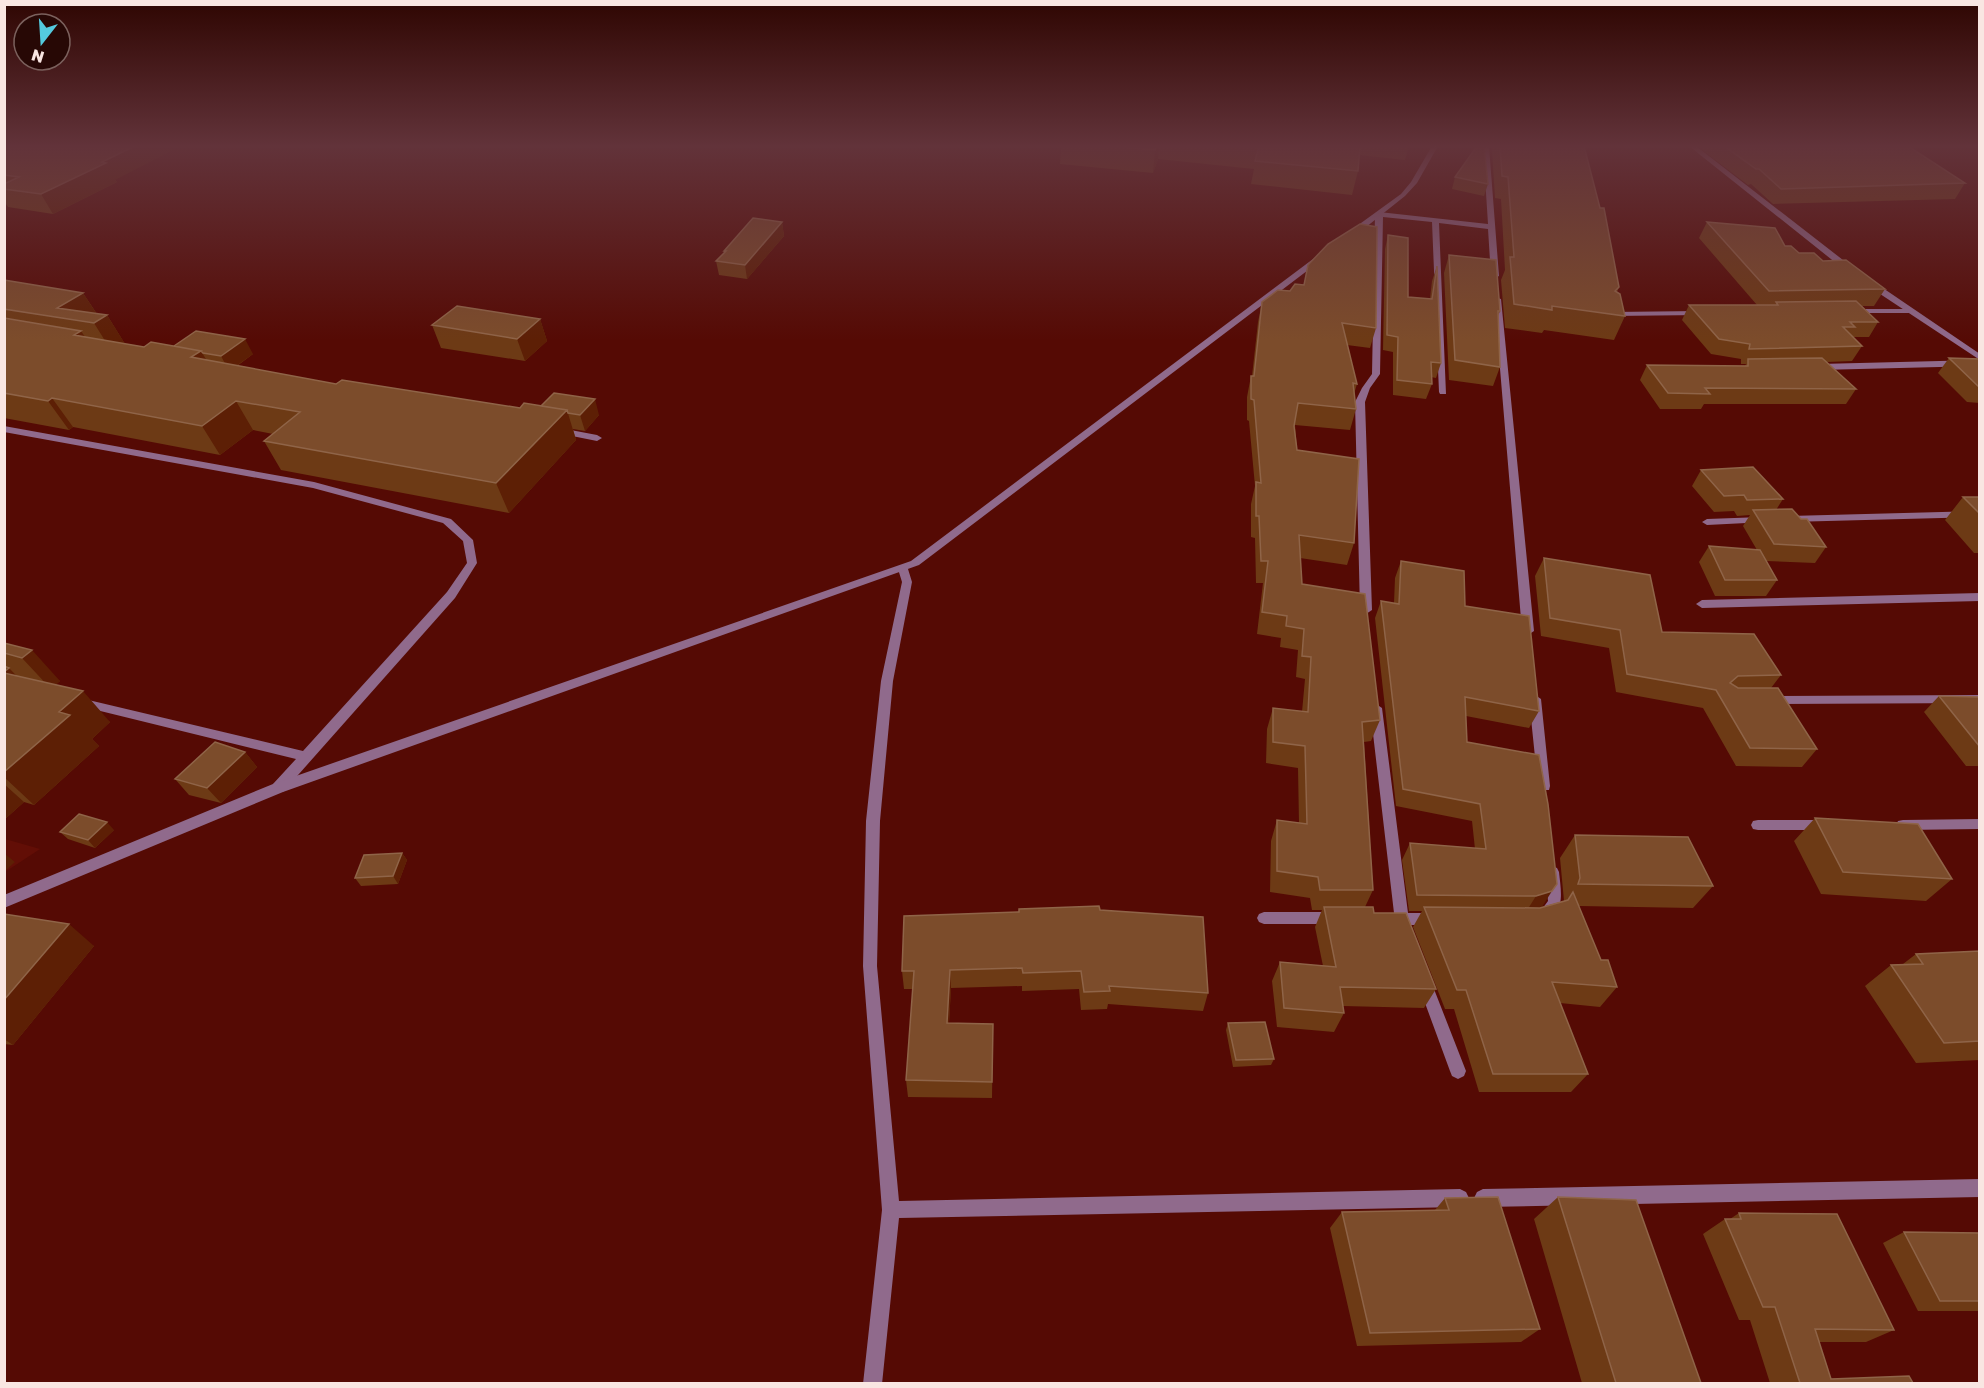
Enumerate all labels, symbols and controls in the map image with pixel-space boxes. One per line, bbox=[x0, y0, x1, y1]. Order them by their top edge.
north arrow bbox=[12, 12, 72, 72]
text: N bbox=[29, 45, 46, 68]

